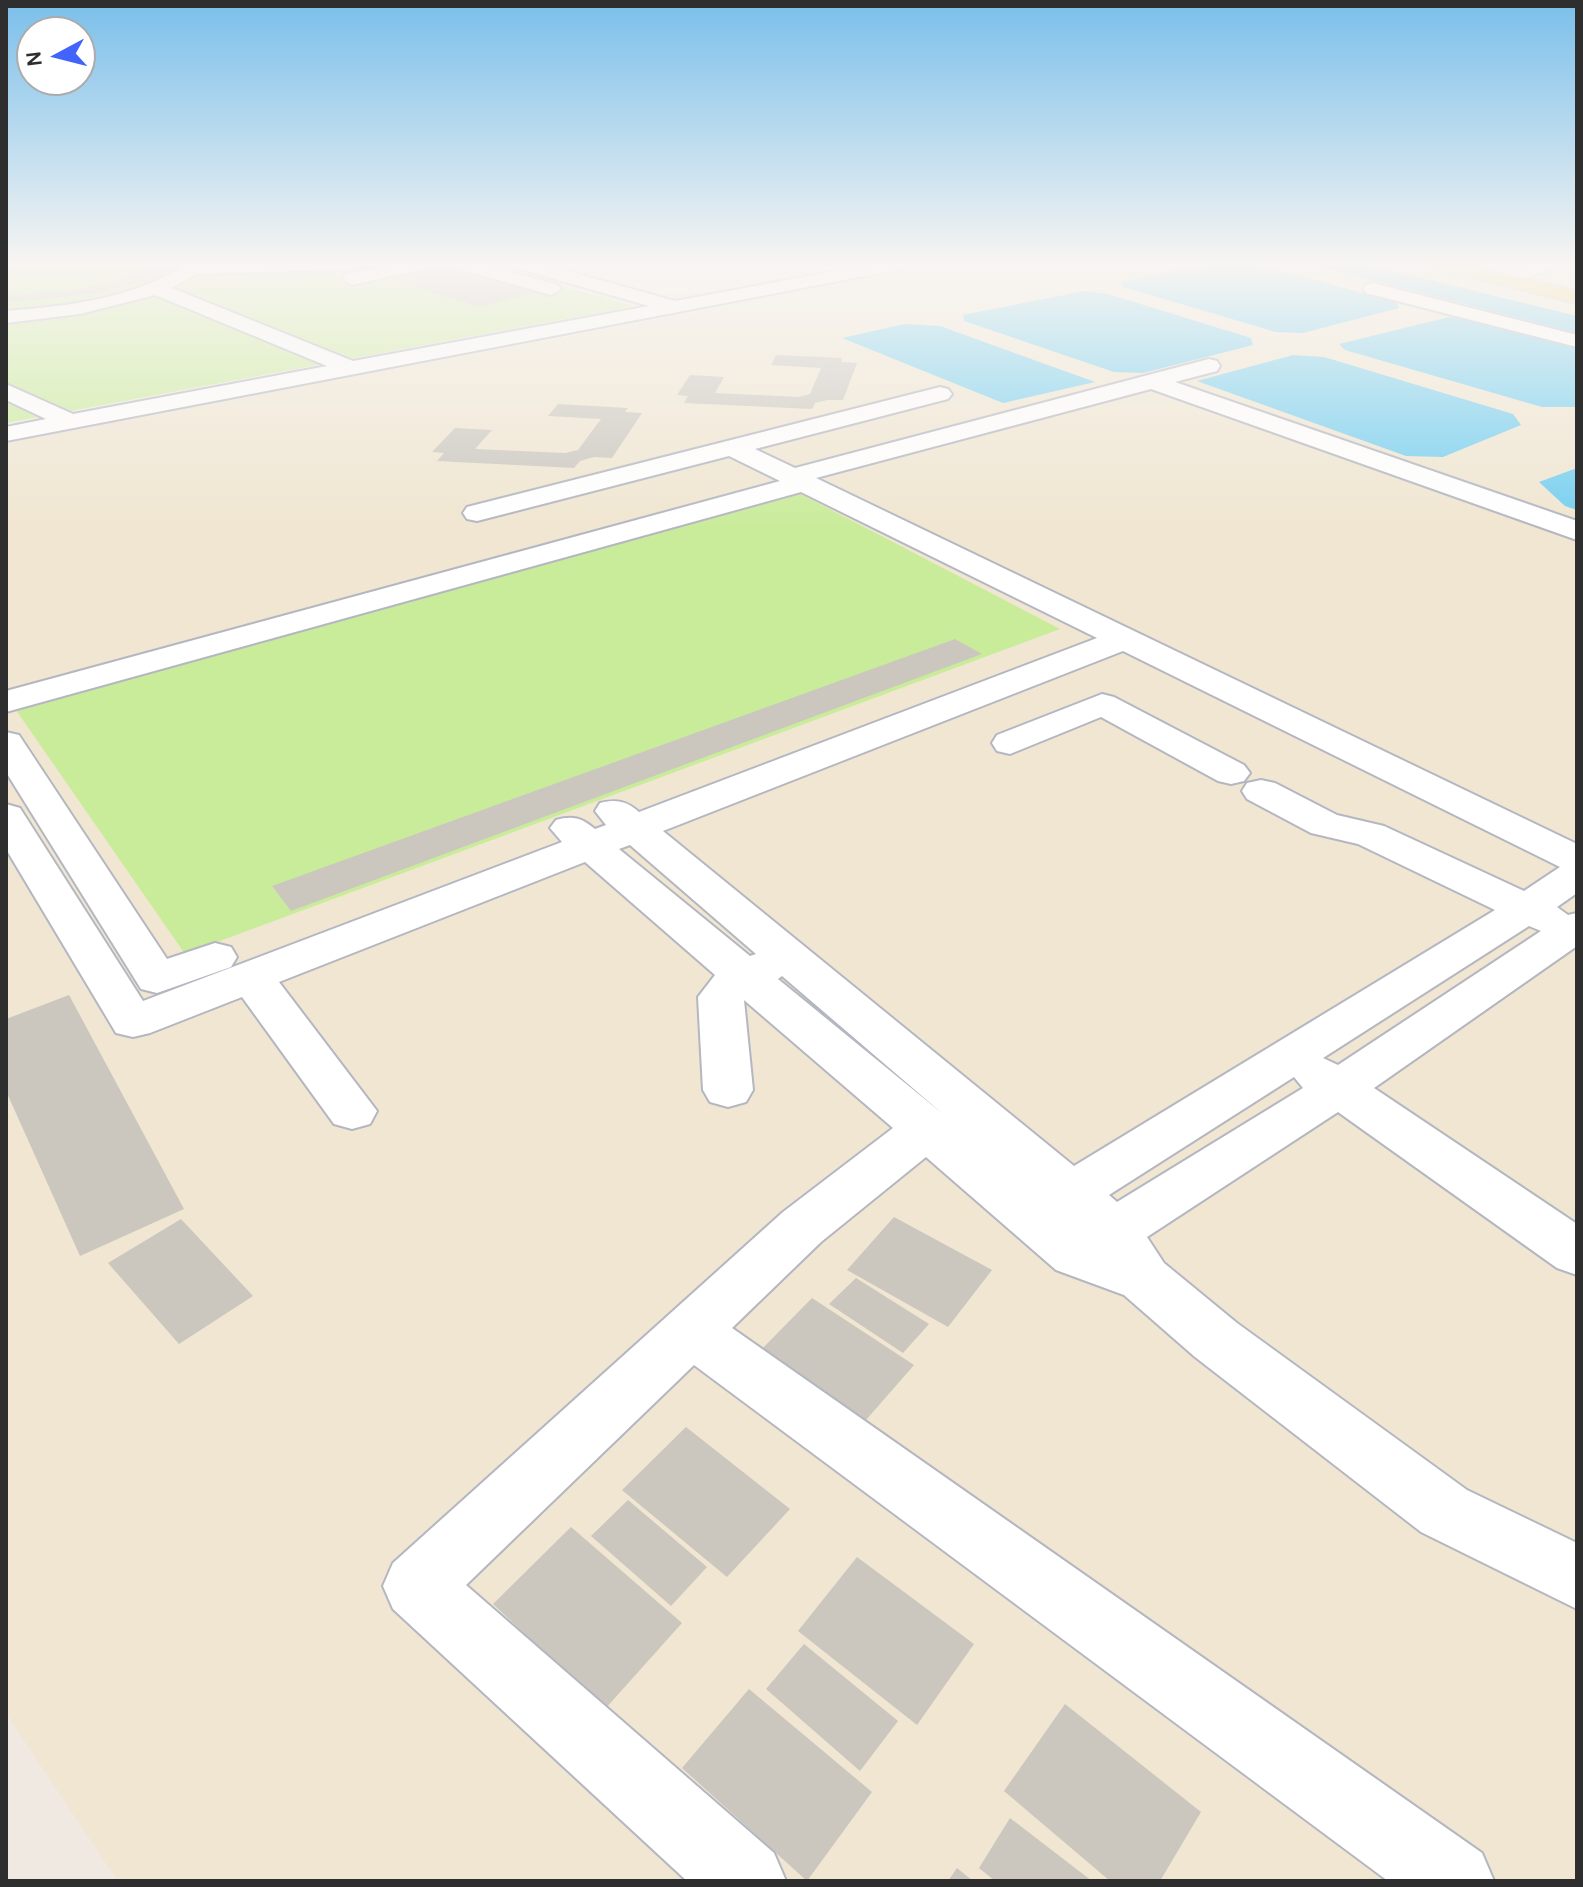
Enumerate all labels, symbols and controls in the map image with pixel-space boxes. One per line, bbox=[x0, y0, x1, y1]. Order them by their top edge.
north arrow bbox=[16, 16, 96, 96]
text: N bbox=[20, 49, 48, 68]

